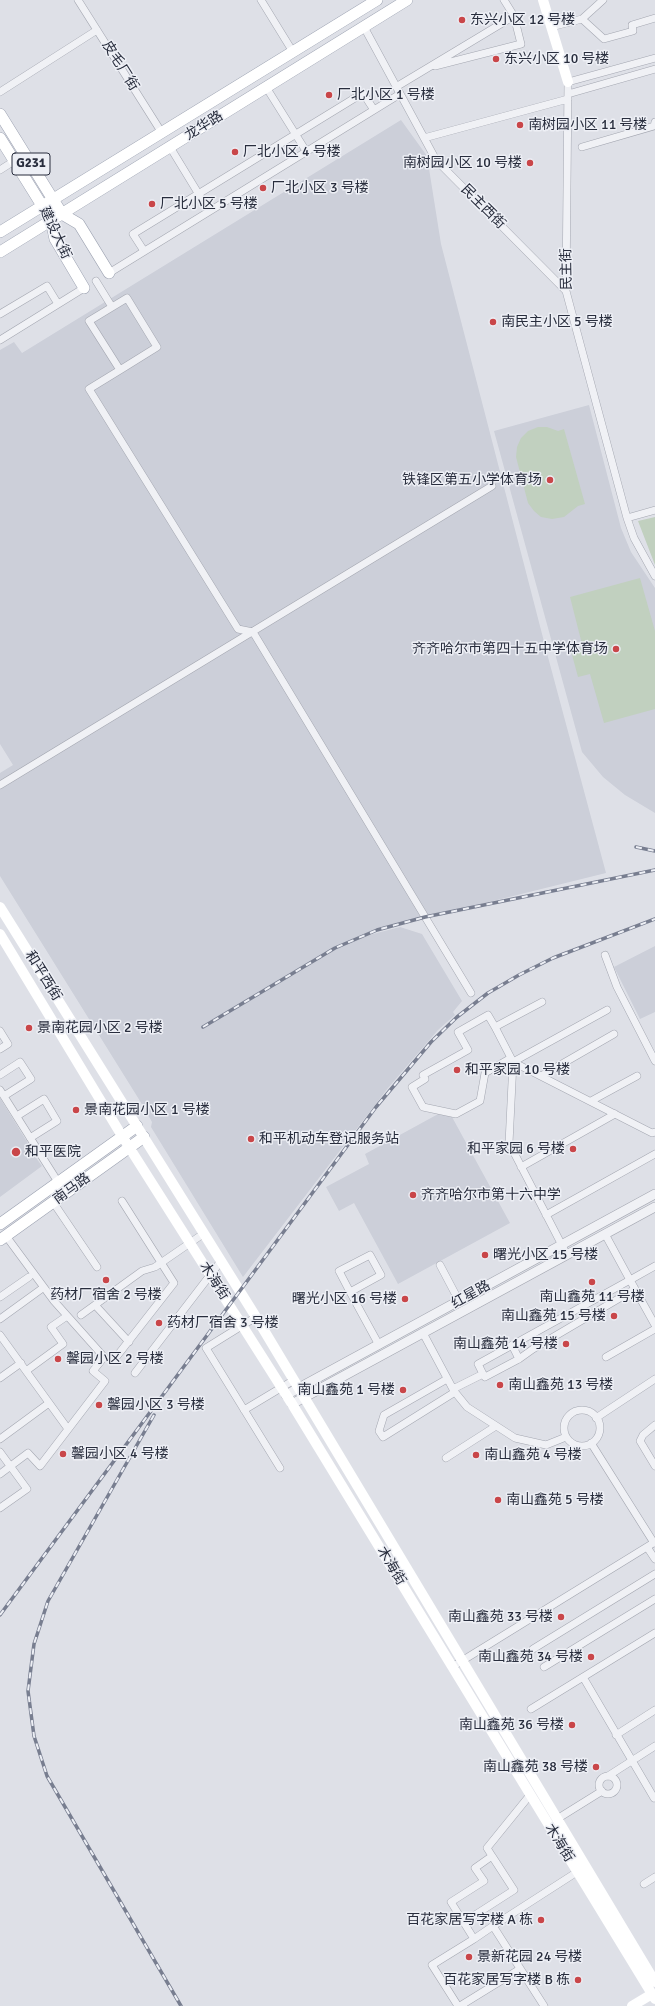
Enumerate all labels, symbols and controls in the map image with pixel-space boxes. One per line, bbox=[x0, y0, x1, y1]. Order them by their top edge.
place label: 东兴小区 12 号楼 bbox=[470, 12, 575, 28]
marker: 东兴小区 12 号楼 bbox=[457, 15, 467, 25]
street label: 皮毛厂街 bbox=[98, 38, 142, 94]
place label: 东兴小区 10 号楼 bbox=[504, 51, 609, 67]
marker: 东兴小区 10 号楼 bbox=[491, 54, 501, 64]
place label: 厂北小区 1 号楼 bbox=[337, 87, 435, 103]
marker: 厂北小区 1 号楼 bbox=[324, 90, 334, 100]
street label: 龙华路 bbox=[182, 108, 226, 144]
place label: 南树园小区 11 号楼 bbox=[528, 117, 647, 133]
marker: 南树园小区 11 号楼 bbox=[515, 120, 525, 130]
place label: 厂北小区 4 号楼 bbox=[243, 144, 341, 160]
marker: 厂北小区 4 号楼 bbox=[230, 147, 240, 157]
road number: G231 bbox=[12, 153, 50, 175]
place label: 南树园小区 10 号楼 bbox=[403, 155, 522, 171]
marker: 南树园小区 10 号楼 bbox=[525, 158, 535, 168]
place label: 厂北小区 3 号楼 bbox=[271, 180, 369, 196]
street label: 民主西街 bbox=[457, 181, 509, 233]
marker: 厂北小区 3 号楼 bbox=[258, 183, 268, 193]
place label: 厂北小区 5 号楼 bbox=[160, 196, 258, 212]
marker: 厂北小区 5 号楼 bbox=[147, 199, 157, 209]
street label: 建设大街 bbox=[36, 204, 74, 262]
street label: 民主街 bbox=[558, 248, 576, 290]
place label: 南民主小区 5 号楼 bbox=[501, 314, 613, 330]
marker: 南民主小区 5 号楼 bbox=[488, 317, 498, 327]
place label: 铁锋区第五小学体育场 bbox=[402, 472, 542, 488]
marker: 铁锋区第五小学体育场 bbox=[545, 475, 555, 485]
place label: 齐齐哈尔市第四十五中学体育场 bbox=[412, 641, 608, 657]
marker: 齐齐哈尔市第四十五中学体育场 bbox=[611, 644, 621, 654]
street label: 和平西街 bbox=[21, 948, 65, 1004]
place label: 景南花园小区 2 号楼 bbox=[37, 1020, 163, 1036]
marker: 景南花园小区 2 号楼 bbox=[24, 1023, 34, 1033]
place label: 和平家园 10 号楼 bbox=[465, 1062, 570, 1078]
marker: 和平家园 10 号楼 bbox=[452, 1065, 462, 1075]
place label: 景南花园小区 1 号楼 bbox=[84, 1102, 210, 1118]
marker: 景南花园小区 1 号楼 bbox=[71, 1105, 81, 1115]
place label: 和平机动车登记服务站 bbox=[259, 1131, 399, 1147]
marker: 和平机动车登记服务站 bbox=[246, 1134, 256, 1144]
place label: 和平家园 6 号楼 bbox=[467, 1141, 565, 1157]
place label: 和平医院 bbox=[25, 1144, 81, 1160]
marker: 和平家园 6 号楼 bbox=[568, 1144, 578, 1154]
marker: 和平医院 bbox=[10, 1146, 22, 1158]
street label: 南马路 bbox=[50, 1170, 94, 1208]
place label: 齐齐哈尔市第十六中学 bbox=[421, 1187, 561, 1203]
marker: 齐齐哈尔市第十六中学 bbox=[408, 1190, 418, 1200]
place label: 曙光小区 15 号楼 bbox=[493, 1247, 598, 1263]
marker: 曙光小区 15 号楼 bbox=[480, 1250, 490, 1260]
street label: 木海街 bbox=[196, 1259, 232, 1303]
marker: 药材厂宿舍 2 号楼 bbox=[101, 1275, 111, 1285]
street label: 红星路 bbox=[449, 1277, 493, 1313]
marker: 南山鑫苑 11 号楼 bbox=[587, 1277, 597, 1287]
place label: 药材厂宿舍 2 号楼 bbox=[50, 1287, 162, 1303]
place label: 南山鑫苑 11 号楼 bbox=[539, 1289, 645, 1305]
place label: 曙光小区 16 号楼 bbox=[292, 1291, 397, 1307]
marker: 曙光小区 16 号楼 bbox=[400, 1294, 410, 1304]
place label: 南山鑫苑 15 号楼 bbox=[501, 1308, 606, 1324]
marker: 南山鑫苑 15 号楼 bbox=[609, 1311, 619, 1321]
place label: 药材厂宿舍 3 号楼 bbox=[167, 1315, 279, 1331]
marker: 药材厂宿舍 3 号楼 bbox=[154, 1318, 164, 1328]
place label: 南山鑫苑 14 号楼 bbox=[453, 1336, 558, 1352]
marker: 南山鑫苑 14 号楼 bbox=[561, 1339, 571, 1349]
place label: 馨园小区 2 号楼 bbox=[66, 1351, 164, 1367]
marker: 馨园小区 2 号楼 bbox=[53, 1354, 63, 1364]
place label: 南山鑫苑 13 号楼 bbox=[508, 1377, 613, 1393]
marker: 南山鑫苑 13 号楼 bbox=[495, 1380, 505, 1390]
place label: 南山鑫苑 1 号楼 bbox=[297, 1382, 395, 1398]
marker: 南山鑫苑 1 号楼 bbox=[398, 1385, 408, 1395]
place label: 馨园小区 3 号楼 bbox=[107, 1397, 205, 1413]
marker: 馨园小区 3 号楼 bbox=[94, 1400, 104, 1410]
place label: 馨园小区 4 号楼 bbox=[71, 1446, 169, 1462]
place label: 南山鑫苑 4 号楼 bbox=[484, 1447, 582, 1463]
marker: 馨园小区 4 号楼 bbox=[58, 1449, 68, 1459]
marker: 南山鑫苑 4 号楼 bbox=[471, 1450, 481, 1460]
place label: 南山鑫苑 5 号楼 bbox=[506, 1492, 604, 1508]
marker: 南山鑫苑 5 号楼 bbox=[493, 1495, 503, 1505]
street label: 木海街 bbox=[373, 1544, 409, 1588]
place label: 南山鑫苑 33 号楼 bbox=[448, 1609, 553, 1625]
marker: 南山鑫苑 33 号楼 bbox=[556, 1612, 566, 1622]
place label: 南山鑫苑 34 号楼 bbox=[478, 1649, 583, 1665]
marker: 南山鑫苑 34 号楼 bbox=[586, 1652, 596, 1662]
place label: 南山鑫苑 36 号楼 bbox=[459, 1717, 564, 1733]
marker: 南山鑫苑 36 号楼 bbox=[567, 1720, 577, 1730]
place label: 南山鑫苑 38 号楼 bbox=[483, 1759, 588, 1775]
marker: 南山鑫苑 38 号楼 bbox=[591, 1762, 601, 1772]
street label: 木海街 bbox=[541, 1821, 577, 1865]
place label: 百花家居写字楼 A 栋 bbox=[406, 1912, 533, 1928]
marker: 百花家居写字楼 A 栋 bbox=[536, 1915, 546, 1925]
place label: 景新花园 24 号楼 bbox=[477, 1949, 582, 1965]
marker: 景新花园 24 号楼 bbox=[464, 1952, 474, 1962]
place label: 百花家居写字楼 B 栋 bbox=[443, 1972, 570, 1988]
marker: 百花家居写字楼 B 栋 bbox=[573, 1975, 583, 1985]

